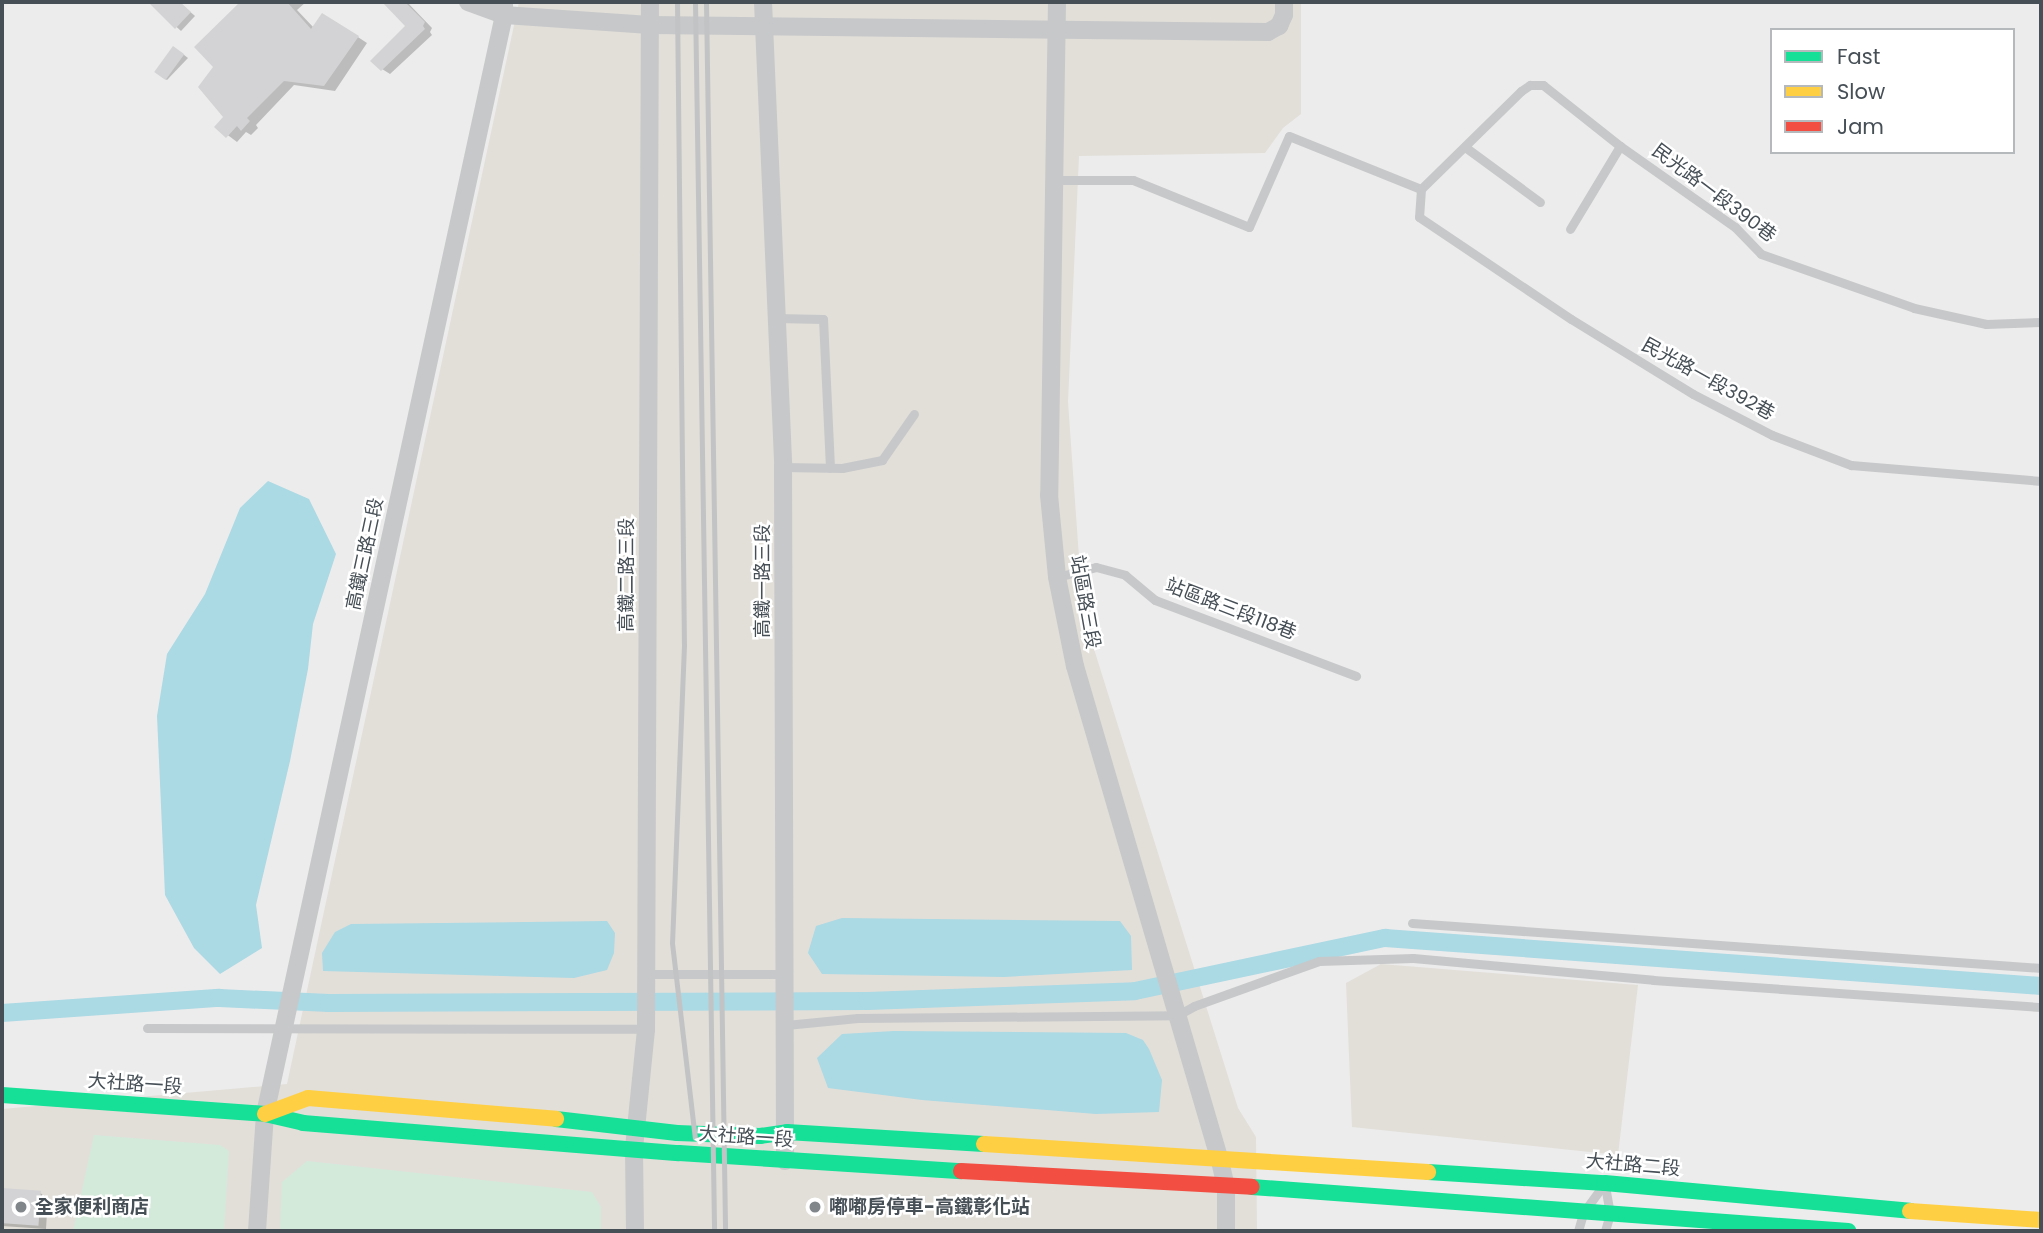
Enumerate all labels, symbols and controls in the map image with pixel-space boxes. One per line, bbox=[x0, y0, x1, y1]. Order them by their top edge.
legend bbox=[1770, 28, 2015, 154]
text: Fast bbox=[1837, 42, 1880, 71]
text: Slow bbox=[1837, 77, 1885, 106]
text: Jam bbox=[1837, 112, 1884, 141]
street label: 民光路一段390巷 bbox=[1648, 139, 1780, 247]
street label: 民光路一段392巷 bbox=[1638, 333, 1778, 425]
street label: 高鐵三路三段 bbox=[342, 496, 388, 612]
street label: 高鐵二路三段 bbox=[616, 518, 638, 632]
street label: 高鐵一路三段 bbox=[752, 524, 774, 638]
street label: 站區路三段 bbox=[1066, 553, 1104, 651]
street label: 站區路三段118巷 bbox=[1162, 574, 1300, 644]
street label: 大社路一段 bbox=[87, 1069, 183, 1099]
street label: 大社路一段 bbox=[698, 1122, 794, 1152]
street label: 大社路二段 bbox=[1585, 1150, 1681, 1180]
place label: 全家便利商店 bbox=[35, 1196, 149, 1218]
place label: 嘟嘟房停車-高鐵彰化站 bbox=[829, 1196, 1030, 1218]
marker: 全家便利商店 bbox=[13, 1199, 29, 1215]
marker: 嘟嘟房停車-高鐵彰化站 bbox=[807, 1199, 823, 1215]

